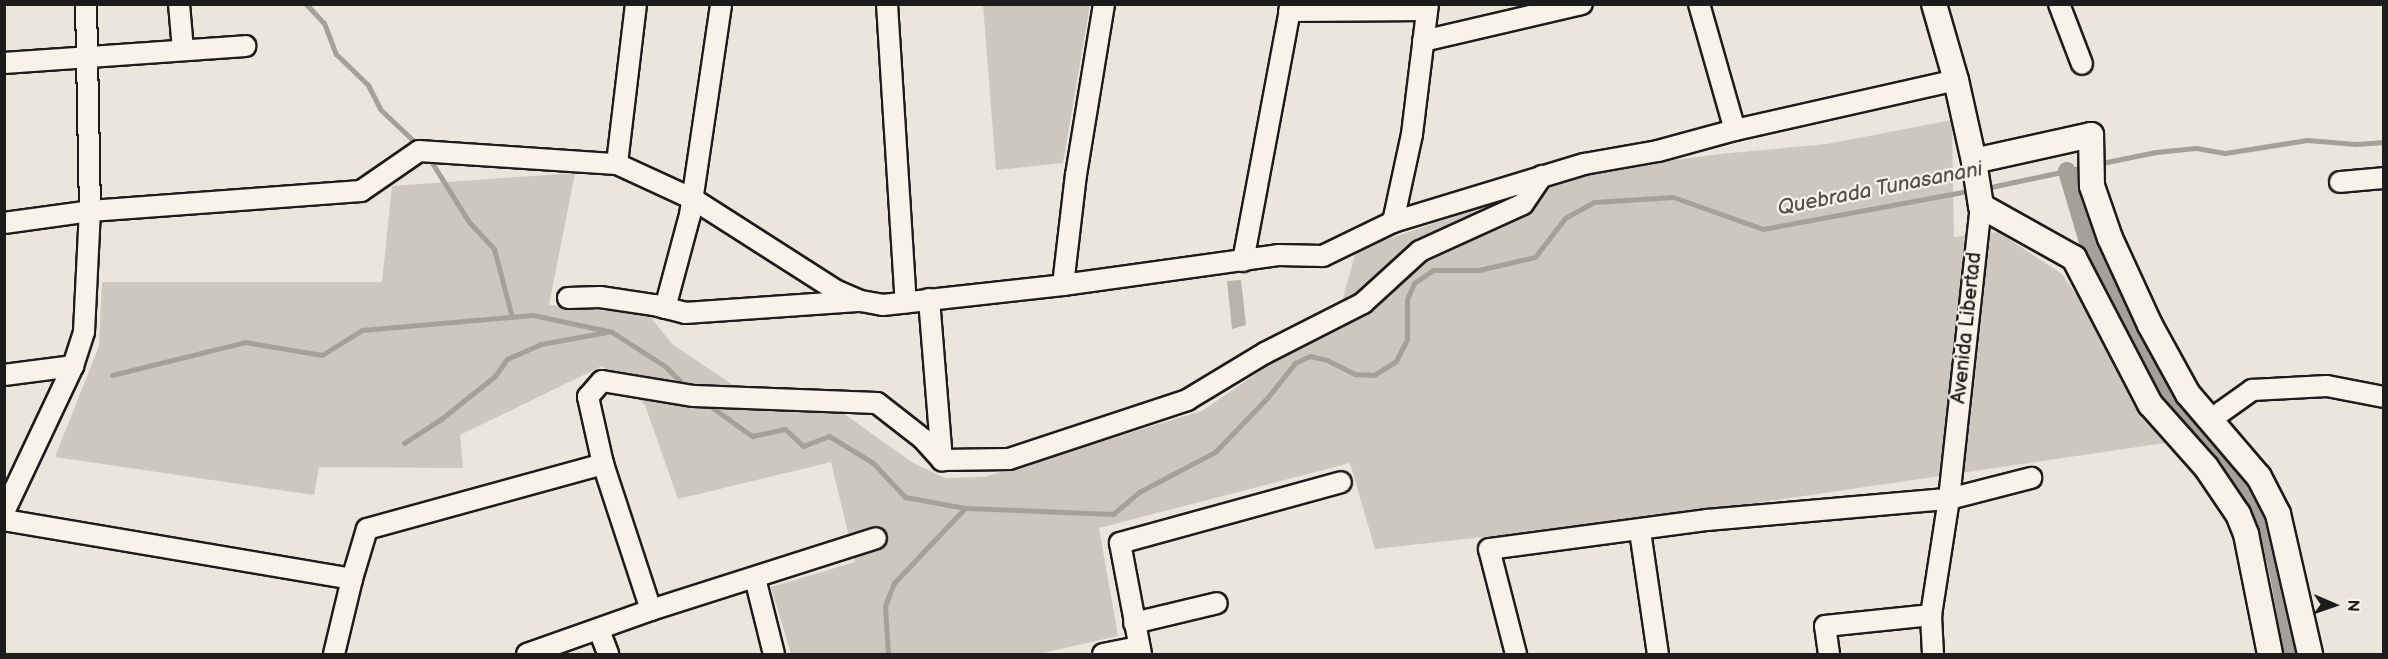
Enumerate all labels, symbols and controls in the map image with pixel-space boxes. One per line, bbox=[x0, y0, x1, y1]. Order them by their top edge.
water label: Quebrada Tunasanani bbox=[1775, 157, 1985, 221]
street label: Avenida Libertad bbox=[1947, 251, 1987, 405]
north arrow bbox=[2304, 575, 2364, 635]
text: N bbox=[2343, 599, 2362, 612]

